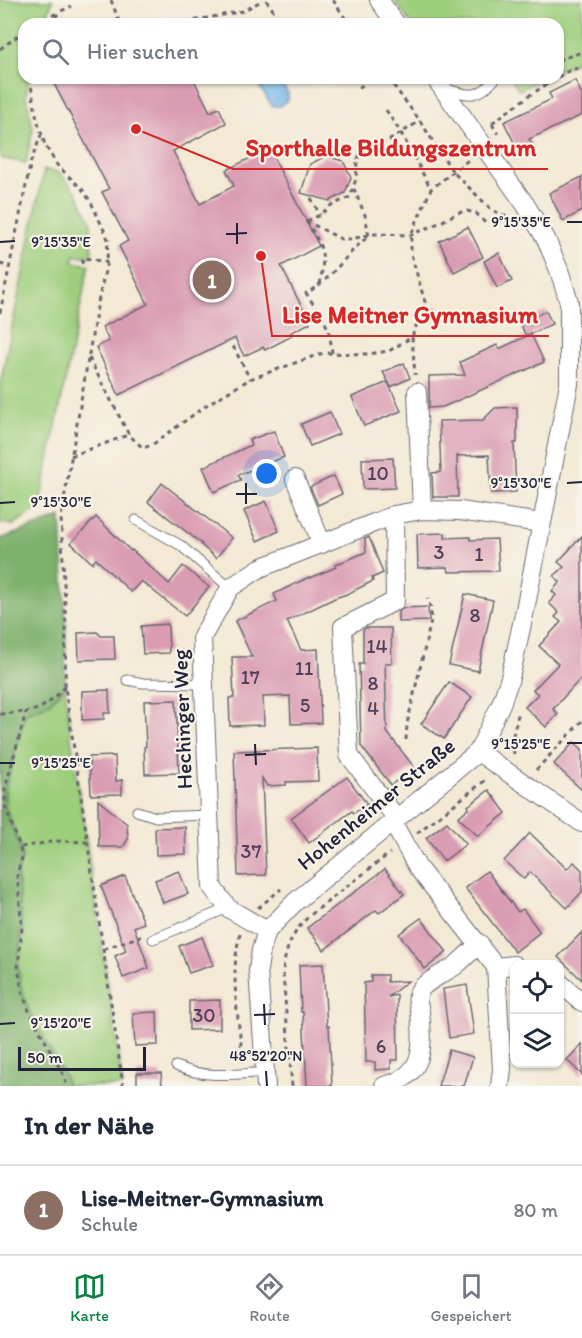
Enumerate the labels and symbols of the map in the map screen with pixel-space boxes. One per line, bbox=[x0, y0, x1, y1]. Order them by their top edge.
callout: Sporthalle Bildungszentrum bbox=[233, 127, 548, 169]
text: Sporthalle Bildungszentrum bbox=[245, 133, 537, 163]
text: 9°15'35"E bbox=[491, 213, 551, 231]
text: 9°15'35"E bbox=[31, 233, 91, 251]
pin: 1 bbox=[192, 258, 232, 302]
callout: Lise Meitner Gymnasium bbox=[272, 294, 549, 336]
text: Lise Meitner Gymnasium bbox=[282, 300, 539, 330]
your location bbox=[252, 459, 281, 488]
house number: 10 bbox=[367, 461, 389, 485]
text: 9°15'30"E bbox=[490, 474, 552, 492]
text: 9°15'30"E bbox=[30, 493, 92, 511]
house number: 3 bbox=[434, 540, 445, 564]
house number: 1 bbox=[474, 542, 484, 566]
house number: 8 bbox=[470, 603, 481, 627]
house number: 14 bbox=[366, 634, 388, 658]
street label: Hechinger Weg bbox=[166, 648, 198, 790]
house number: 11 bbox=[295, 656, 313, 680]
house number: 17 bbox=[240, 665, 260, 689]
house number: 8 bbox=[368, 671, 379, 695]
house number: 5 bbox=[300, 693, 310, 717]
house number: 4 bbox=[367, 696, 379, 720]
street label: Hohenheimer Straße bbox=[292, 732, 460, 876]
text: 9°15'25"E bbox=[491, 735, 551, 753]
text: 9°15'25"E bbox=[31, 754, 91, 772]
house number: 37 bbox=[241, 839, 261, 863]
house number: 30 bbox=[192, 1003, 216, 1027]
text: 9°15'20"E bbox=[31, 1014, 91, 1032]
house number: 6 bbox=[376, 1034, 386, 1058]
scale bar bbox=[18, 1044, 146, 1072]
text: 48°52'20"N bbox=[230, 1047, 302, 1065]

